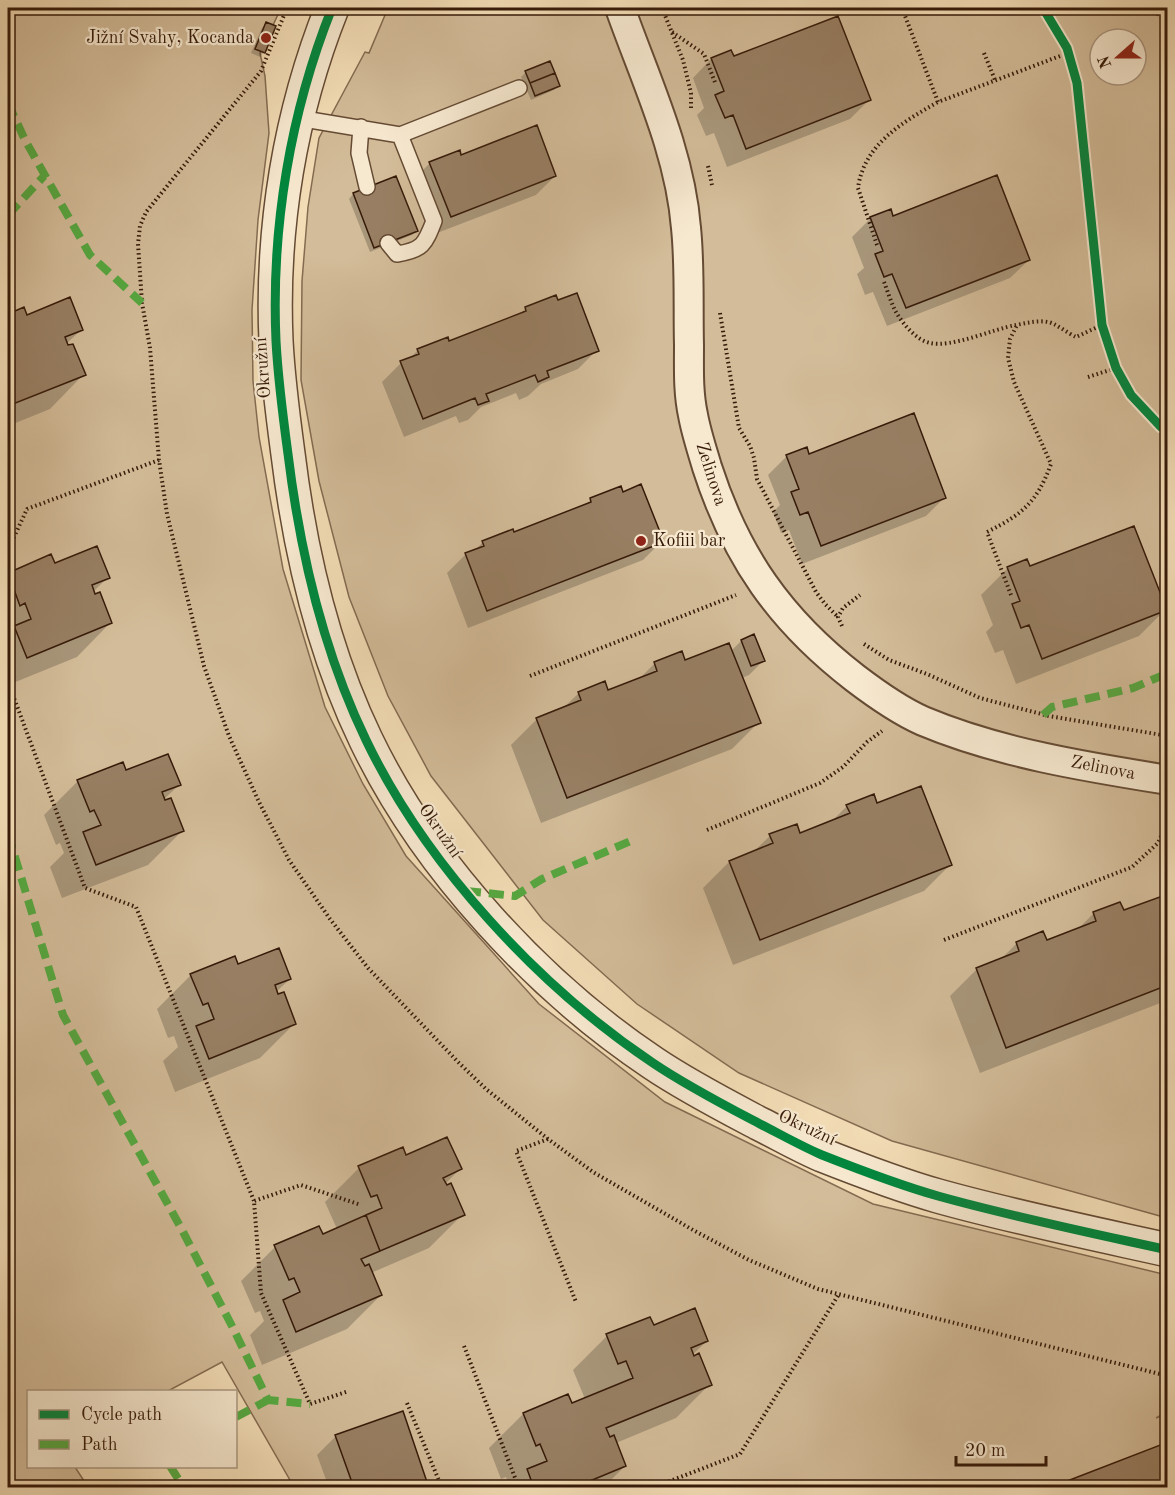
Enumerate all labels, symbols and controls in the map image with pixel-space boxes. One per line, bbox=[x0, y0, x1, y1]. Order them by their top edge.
north arrow bbox=[1088, 27, 1148, 87]
place label: Jižní Svahy, Kocanda bbox=[86, 29, 254, 47]
marker: Jižní Svahy, Kocanda bbox=[259, 31, 273, 45]
text: N bbox=[1096, 52, 1116, 70]
street label: Okružní bbox=[252, 337, 274, 399]
street label: Zelinova bbox=[692, 440, 730, 508]
place label: Kofiii bar bbox=[653, 532, 726, 550]
marker: Kofiii bar bbox=[634, 534, 648, 548]
street label: Zelinova bbox=[1069, 753, 1137, 783]
street label: Okružní bbox=[415, 801, 465, 861]
street label: Okružní bbox=[775, 1107, 839, 1149]
legend bbox=[27, 1390, 237, 1468]
text: Cycle path bbox=[81, 1406, 162, 1424]
scale bar bbox=[956, 1429, 1046, 1467]
text: Path bbox=[81, 1436, 118, 1454]
text: 20 m bbox=[965, 1442, 1005, 1460]

